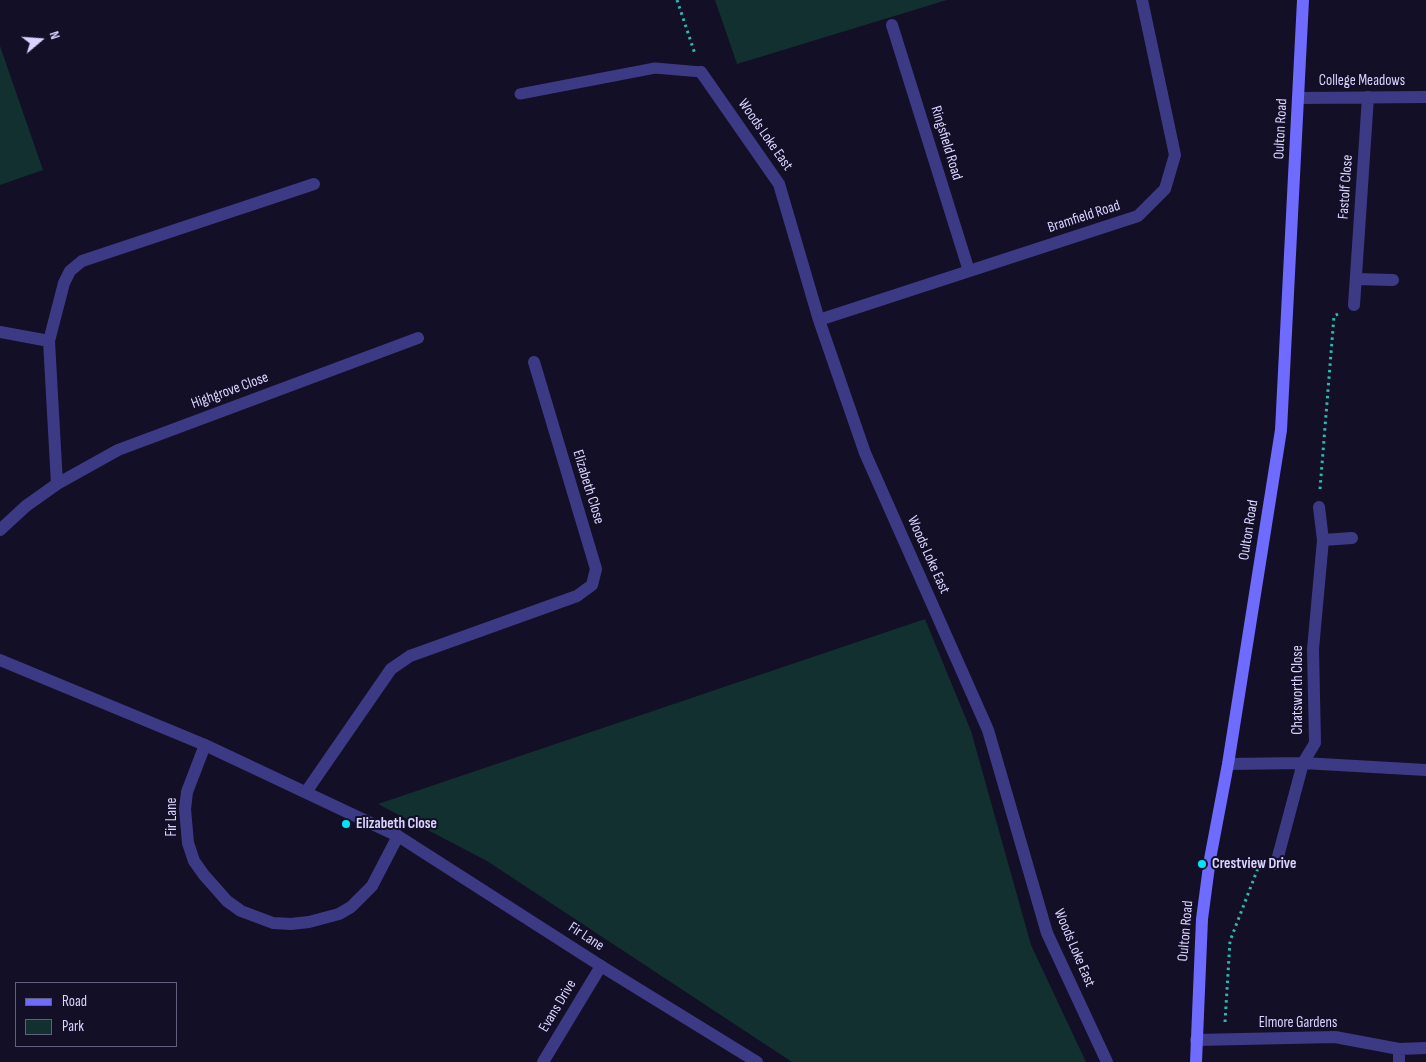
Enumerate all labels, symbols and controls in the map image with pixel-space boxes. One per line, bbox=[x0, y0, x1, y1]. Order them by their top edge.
north arrow bbox=[15, 15, 65, 65]
text: N bbox=[45, 29, 64, 41]
street label: College Meadows bbox=[1319, 72, 1405, 90]
street label: Woods Loke East bbox=[734, 96, 796, 174]
street label: Oulton Road bbox=[1270, 98, 1292, 160]
street label: Ringsfield Road bbox=[926, 104, 966, 182]
street label: Fastolf Close bbox=[1335, 154, 1357, 220]
street label: Bramfield Road bbox=[1045, 197, 1123, 237]
street label: Highgrove Close bbox=[189, 369, 271, 413]
street label: Elizabeth Close bbox=[568, 448, 608, 526]
street label: Oulton Road bbox=[1235, 499, 1263, 561]
street label: Woods Loke East bbox=[903, 513, 953, 597]
street label: Chatsworth Close bbox=[1289, 645, 1307, 735]
street label: Fir Lane bbox=[163, 797, 181, 837]
place label: Elizabeth Close bbox=[356, 815, 437, 833]
marker: Elizabeth Close bbox=[340, 818, 352, 830]
place label: Crestview Drive bbox=[1212, 855, 1296, 873]
marker: Crestview Drive bbox=[1196, 858, 1208, 870]
street label: Oulton Road bbox=[1174, 900, 1198, 962]
street label: Woods Loke East bbox=[1049, 906, 1099, 990]
street label: Fir Lane bbox=[565, 919, 607, 955]
street label: Evans Drive bbox=[535, 977, 581, 1035]
legend bbox=[15, 982, 178, 1047]
text: Road bbox=[62, 992, 87, 1011]
street label: Elmore Gardens bbox=[1259, 1014, 1337, 1032]
text: Park bbox=[62, 1017, 84, 1036]

